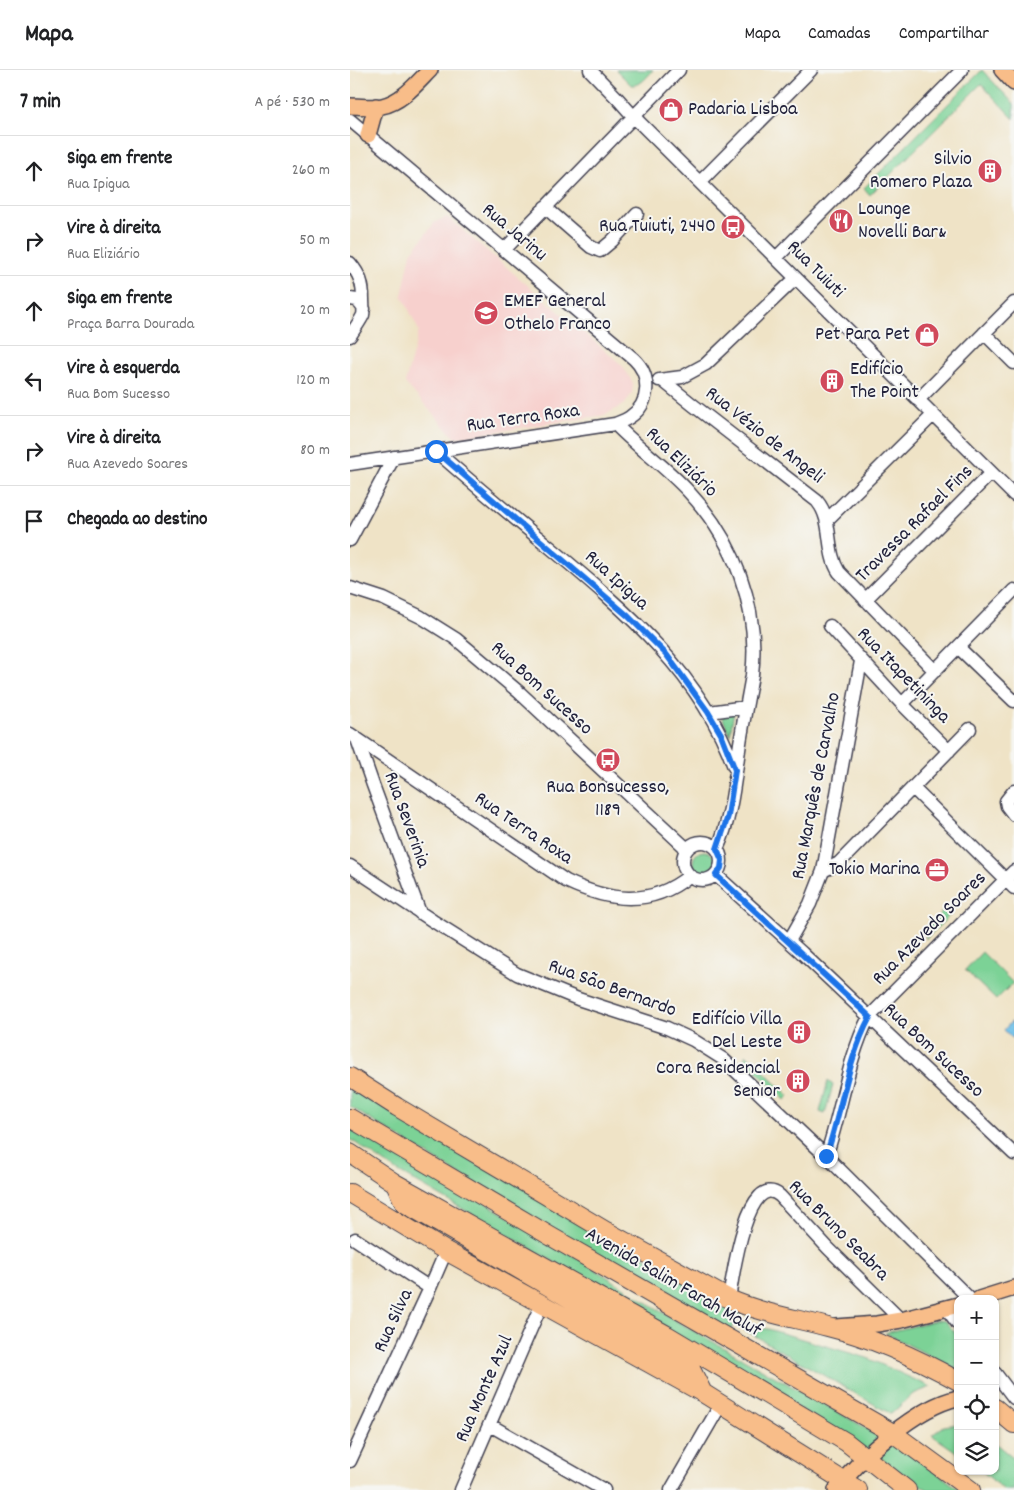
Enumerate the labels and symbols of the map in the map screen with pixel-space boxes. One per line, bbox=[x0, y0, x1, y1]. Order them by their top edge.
place label: Padaria Lisboa bbox=[688, 96, 798, 124]
shop icon: Padaria Lisboa bbox=[658, 97, 684, 123]
place label: Silvio Romero Plaza bbox=[870, 146, 973, 197]
building icon: Silvio Romero Plaza bbox=[977, 158, 1003, 184]
place label: Lounge Novelli Bar& bbox=[858, 196, 947, 247]
street label: Rua Jarinu bbox=[475, 197, 553, 269]
restaurant icon: Lounge Novelli Bar& bbox=[828, 208, 854, 234]
place label: Rua Tuiuti, 2440 bbox=[599, 213, 716, 241]
bus stop icon: Rua Tuiuti, 2440 bbox=[720, 214, 746, 240]
street label: Rua Tuiuti bbox=[780, 235, 851, 306]
place label: EMEF General Othelo Franco bbox=[504, 288, 611, 339]
school or university icon: EMEF General Othelo Franco bbox=[473, 300, 499, 326]
place label: Pet Para Pet bbox=[815, 321, 910, 349]
shop icon: Pet Para Pet bbox=[914, 322, 940, 348]
place label: Edifício The Point bbox=[850, 356, 919, 407]
building icon: Edifício The Point bbox=[819, 368, 845, 394]
street label: Rua Vézio de Angeli bbox=[699, 381, 830, 492]
street label: Rua Terra Roxa bbox=[465, 397, 582, 441]
street label: Rua Eliziário bbox=[639, 421, 724, 505]
route start bbox=[425, 440, 448, 463]
street label: Travessa Rafael Fins bbox=[850, 459, 980, 589]
street label: Rua Ipigua bbox=[578, 544, 655, 618]
street label: Rua Itapetininga bbox=[850, 621, 957, 731]
street label: Rua Bom Sucesso bbox=[484, 635, 598, 743]
street label: Rua Marquês de Carvalho bbox=[785, 690, 849, 882]
bus stop icon: Rua Bonsucesso, 1189 bbox=[595, 747, 621, 773]
street label: Rua Severinia bbox=[376, 768, 437, 873]
place label: Rua Bonsucesso, 1189 bbox=[546, 774, 670, 825]
street label: Rua Terra Roxa bbox=[468, 786, 578, 873]
place label: Tokio Marina bbox=[829, 856, 921, 884]
office icon: Tokio Marina bbox=[924, 857, 950, 883]
street label: Rua Azevedo Soares bbox=[867, 866, 993, 992]
street label: Rua São Bernardo bbox=[544, 953, 680, 1025]
street label: Rua Bom Sucesso bbox=[876, 997, 990, 1105]
place label: Edifício Villa Del Leste bbox=[692, 1006, 783, 1057]
building icon: Edifício Villa Del Leste bbox=[786, 1019, 812, 1045]
place label: Cora Residencial Senior bbox=[656, 1055, 781, 1106]
building icon: Cora Residencial Senior bbox=[785, 1068, 811, 1094]
route end bbox=[815, 1145, 838, 1168]
street label: Rua Bruno Seabra bbox=[781, 1174, 895, 1288]
street label: Avenida Salim Farah Maluf bbox=[580, 1221, 767, 1346]
street label: Rua Silva bbox=[367, 1284, 421, 1357]
street label: Rua Monte Azul bbox=[449, 1331, 521, 1447]

